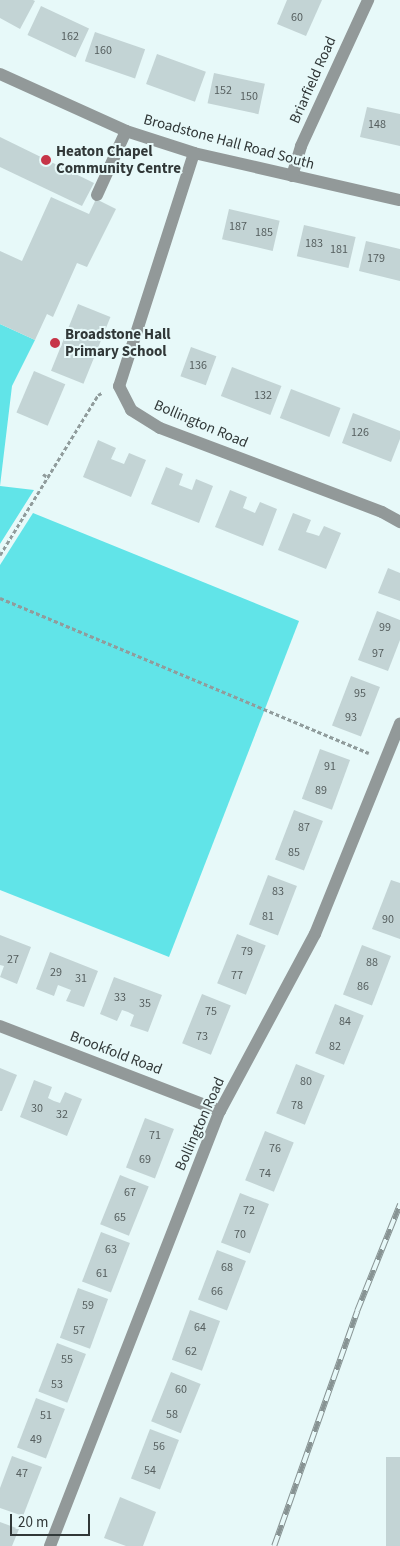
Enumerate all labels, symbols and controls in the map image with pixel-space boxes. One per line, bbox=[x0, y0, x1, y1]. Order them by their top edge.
house number: 60 bbox=[291, 11, 303, 25]
house number: 162 bbox=[61, 30, 79, 44]
street label: Briarfield Road bbox=[286, 34, 340, 126]
house number: 160 bbox=[94, 44, 112, 58]
house number: 152 bbox=[214, 84, 232, 98]
house number: 150 bbox=[240, 90, 258, 104]
street label: Broadstone Hall Road South bbox=[142, 111, 316, 173]
house number: 148 bbox=[368, 118, 386, 132]
place label: Heaton Chapel Community Centre bbox=[56, 142, 181, 177]
marker: Heaton Chapel Community Centre bbox=[40, 154, 52, 166]
house number: 187 bbox=[229, 220, 247, 234]
house number: 185 bbox=[255, 226, 273, 240]
house number: 183 bbox=[305, 237, 323, 251]
house number: 181 bbox=[330, 243, 348, 257]
house number: 179 bbox=[367, 252, 385, 266]
place label: Broadstone Hall Primary School bbox=[65, 325, 171, 360]
marker: Broadstone Hall Primary School bbox=[49, 337, 61, 349]
house number: 136 bbox=[189, 359, 207, 373]
house number: 132 bbox=[254, 389, 272, 403]
street label: Bollington Road bbox=[151, 396, 251, 452]
house number: 126 bbox=[351, 426, 369, 440]
house number: 99 bbox=[379, 621, 391, 635]
house number: 97 bbox=[372, 647, 384, 661]
house number: 95 bbox=[354, 687, 366, 701]
house number: 93 bbox=[345, 711, 357, 725]
house number: 91 bbox=[324, 760, 336, 774]
house number: 89 bbox=[315, 784, 327, 798]
house number: 87 bbox=[298, 821, 310, 835]
house number: 85 bbox=[288, 846, 300, 860]
house number: 83 bbox=[272, 885, 284, 899]
house number: 81 bbox=[262, 910, 274, 924]
house number: 90 bbox=[382, 913, 394, 927]
house number: 79 bbox=[241, 945, 253, 959]
house number: 27 bbox=[7, 953, 19, 967]
house number: 88 bbox=[366, 956, 378, 970]
house number: 29 bbox=[50, 966, 62, 980]
house number: 77 bbox=[231, 969, 243, 983]
house number: 31 bbox=[75, 972, 87, 986]
house number: 86 bbox=[357, 980, 369, 994]
house number: 33 bbox=[114, 991, 126, 1005]
house number: 35 bbox=[139, 997, 151, 1011]
house number: 75 bbox=[205, 1005, 217, 1019]
house number: 84 bbox=[339, 1015, 351, 1029]
street label: Brookfold Road bbox=[67, 1027, 165, 1079]
house number: 73 bbox=[196, 1030, 208, 1044]
house number: 82 bbox=[329, 1040, 341, 1054]
street label: Bollington Road bbox=[171, 1074, 229, 1174]
house number: 80 bbox=[300, 1075, 312, 1089]
house number: 78 bbox=[291, 1099, 303, 1113]
house number: 30 bbox=[31, 1102, 43, 1116]
house number: 32 bbox=[56, 1108, 68, 1122]
house number: 71 bbox=[149, 1129, 161, 1143]
house number: 76 bbox=[269, 1142, 281, 1156]
house number: 69 bbox=[139, 1153, 151, 1167]
house number: 74 bbox=[259, 1167, 271, 1181]
house number: 67 bbox=[124, 1186, 136, 1200]
house number: 72 bbox=[243, 1204, 255, 1218]
house number: 65 bbox=[114, 1211, 126, 1225]
house number: 70 bbox=[234, 1228, 246, 1242]
house number: 63 bbox=[105, 1243, 117, 1257]
house number: 68 bbox=[221, 1261, 233, 1275]
house number: 61 bbox=[96, 1267, 108, 1281]
house number: 66 bbox=[211, 1285, 223, 1299]
house number: 59 bbox=[82, 1299, 94, 1313]
house number: 64 bbox=[194, 1321, 206, 1335]
house number: 57 bbox=[73, 1324, 85, 1338]
house number: 62 bbox=[185, 1345, 197, 1359]
house number: 55 bbox=[61, 1353, 73, 1367]
house number: 53 bbox=[51, 1378, 63, 1392]
house number: 60 bbox=[175, 1383, 187, 1397]
house number: 58 bbox=[166, 1408, 178, 1422]
house number: 51 bbox=[40, 1409, 52, 1423]
house number: 49 bbox=[30, 1433, 42, 1447]
house number: 56 bbox=[153, 1440, 165, 1454]
house number: 54 bbox=[144, 1464, 156, 1478]
house number: 47 bbox=[16, 1467, 28, 1481]
scale bar bbox=[12, 1504, 92, 1536]
text: 20 m bbox=[18, 1512, 48, 1533]

